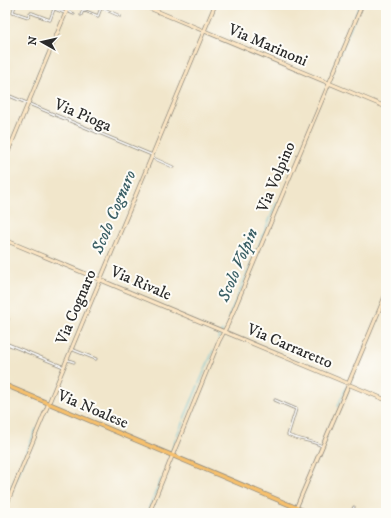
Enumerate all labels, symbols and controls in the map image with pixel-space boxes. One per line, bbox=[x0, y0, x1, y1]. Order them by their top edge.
street label: Via Marinoni bbox=[224, 19, 311, 71]
north arrow bbox=[22, 22, 62, 62]
text: N bbox=[26, 35, 41, 46]
street label: Via Pioga bbox=[50, 94, 115, 136]
street label: Via Volpino bbox=[252, 139, 300, 216]
water label: Scolo Cognaro bbox=[86, 167, 141, 258]
water label: Scolo Volpin bbox=[212, 225, 263, 306]
street label: Via Rivale bbox=[107, 261, 175, 305]
street label: Via Cognaro bbox=[51, 266, 101, 348]
street label: Via Carraretto bbox=[243, 319, 336, 373]
street label: Via Noalese bbox=[54, 385, 132, 433]

